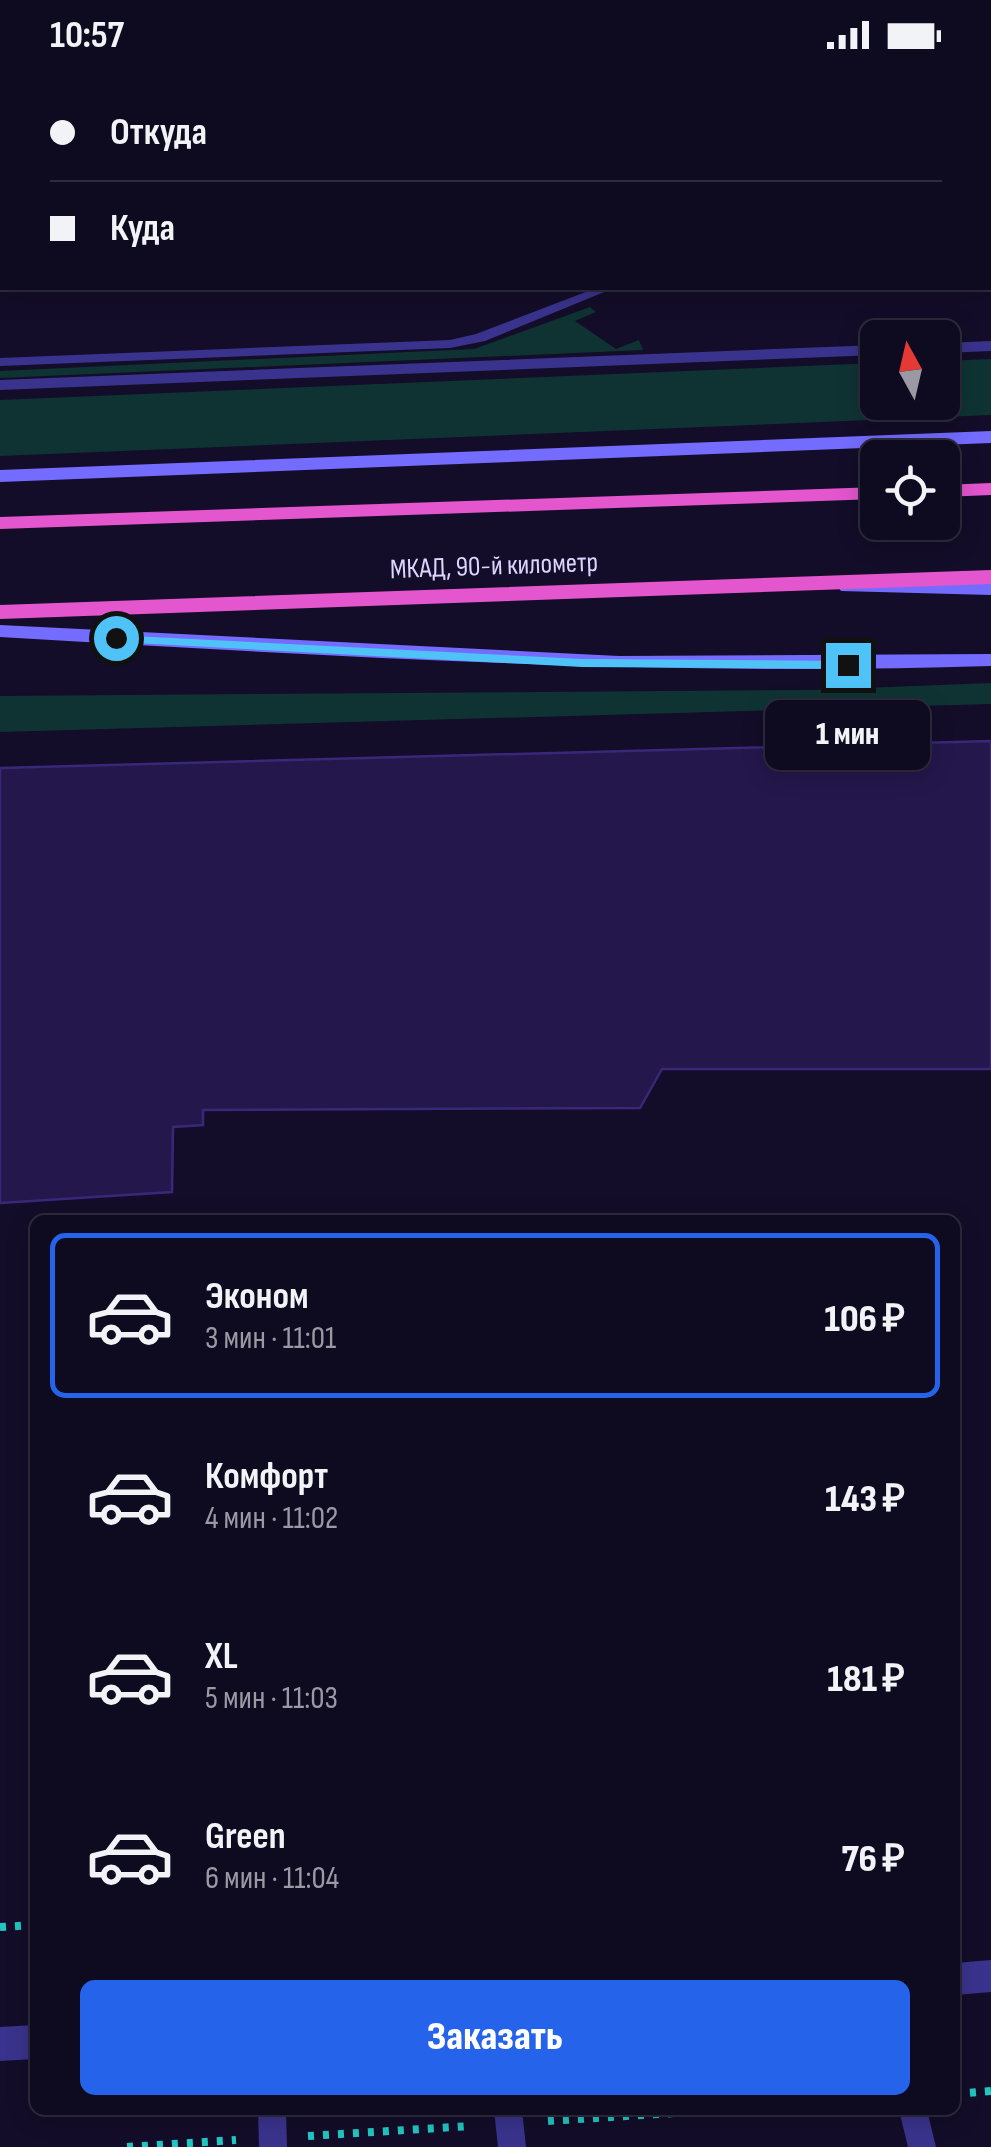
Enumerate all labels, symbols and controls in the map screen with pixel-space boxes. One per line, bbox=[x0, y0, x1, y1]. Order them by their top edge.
text: 10:57 bbox=[50, 13, 124, 58]
text: Откуда bbox=[110, 110, 207, 155]
text: Куда bbox=[110, 206, 175, 251]
north arrow bbox=[860, 320, 960, 420]
map controls bbox=[860, 320, 960, 540]
button: locate bbox=[860, 440, 960, 540]
street label: МКАД, 90-й километр bbox=[389, 546, 599, 586]
route start bbox=[94, 616, 139, 661]
route end bbox=[826, 643, 871, 688]
callout: 1 мин bbox=[766, 700, 930, 770]
text: 1 мин bbox=[816, 715, 879, 754]
icon: car bbox=[85, 1271, 175, 1361]
text: Эконом bbox=[205, 1274, 309, 1319]
text: 106 ₽ bbox=[824, 1297, 905, 1342]
text: 3 мин · 11:01 bbox=[205, 1319, 336, 1358]
icon: car bbox=[85, 1451, 175, 1541]
text: Комфорт bbox=[205, 1454, 328, 1499]
text: 143 ₽ bbox=[825, 1477, 905, 1522]
text: 4 мин · 11:02 bbox=[205, 1499, 338, 1538]
icon: car bbox=[85, 1631, 175, 1721]
text: XL bbox=[205, 1634, 238, 1679]
text: 181 ₽ bbox=[827, 1657, 905, 1702]
text: 5 мин · 11:03 bbox=[205, 1679, 338, 1718]
icon: car bbox=[85, 1811, 175, 1901]
text: Green bbox=[205, 1814, 286, 1859]
text: 76 ₽ bbox=[841, 1837, 905, 1882]
text: 6 мин · 11:04 bbox=[205, 1859, 339, 1898]
button: Заказать bbox=[80, 1980, 910, 2095]

